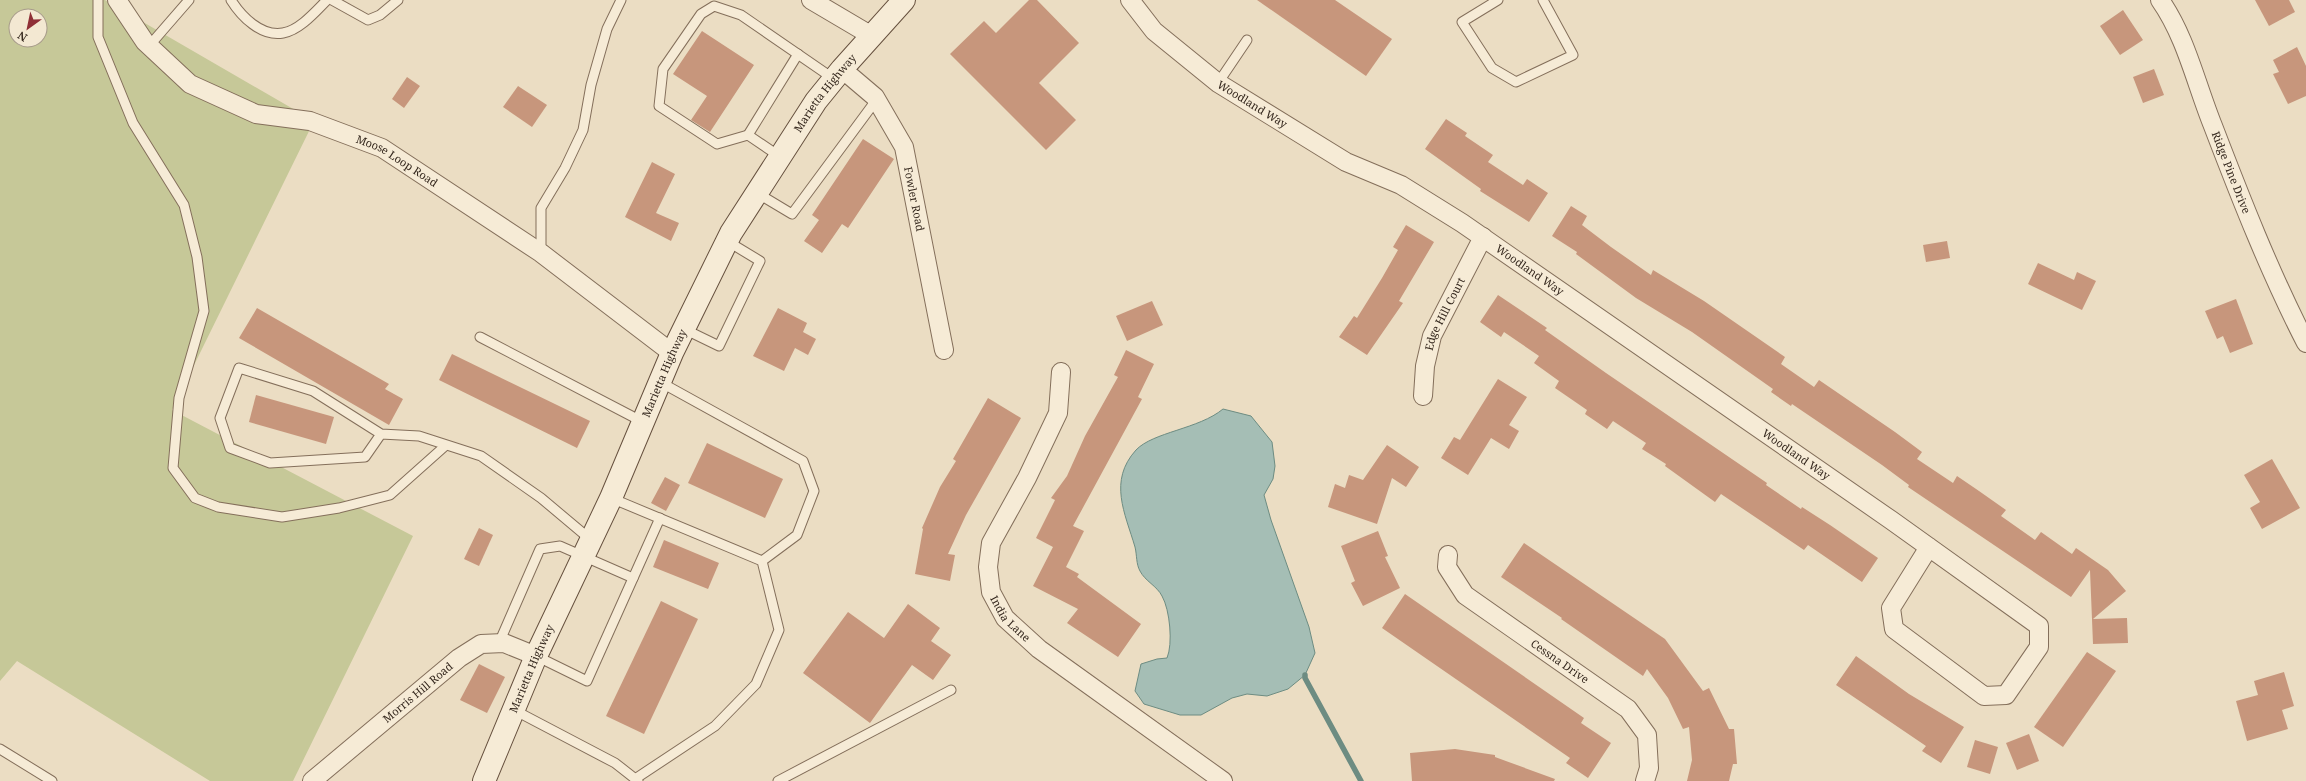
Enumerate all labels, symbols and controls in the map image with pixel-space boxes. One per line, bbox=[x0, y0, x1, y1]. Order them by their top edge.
north arrow bbox=[8, 8, 48, 48]
text: N bbox=[14, 28, 30, 45]
street label: Marietta Highway bbox=[790, 50, 860, 135]
street label: Woodland Way bbox=[1215, 76, 1291, 131]
street label: Ridge Pine Drive bbox=[2209, 129, 2255, 216]
street label: Moose Loop Road bbox=[354, 131, 441, 190]
street label: Fowler Road bbox=[901, 165, 928, 233]
street label: Woodland Way bbox=[1493, 241, 1568, 299]
street label: Edge Hill Court bbox=[1421, 275, 1468, 352]
street label: Marietta Highway bbox=[638, 326, 690, 419]
street label: Woodland Way bbox=[1759, 425, 1834, 483]
street label: India Lane bbox=[987, 593, 1034, 645]
street label: Marietta Highway bbox=[505, 621, 557, 715]
street label: Cessna Drive bbox=[1528, 635, 1592, 687]
street label: Morris Hill Road bbox=[379, 658, 456, 726]

